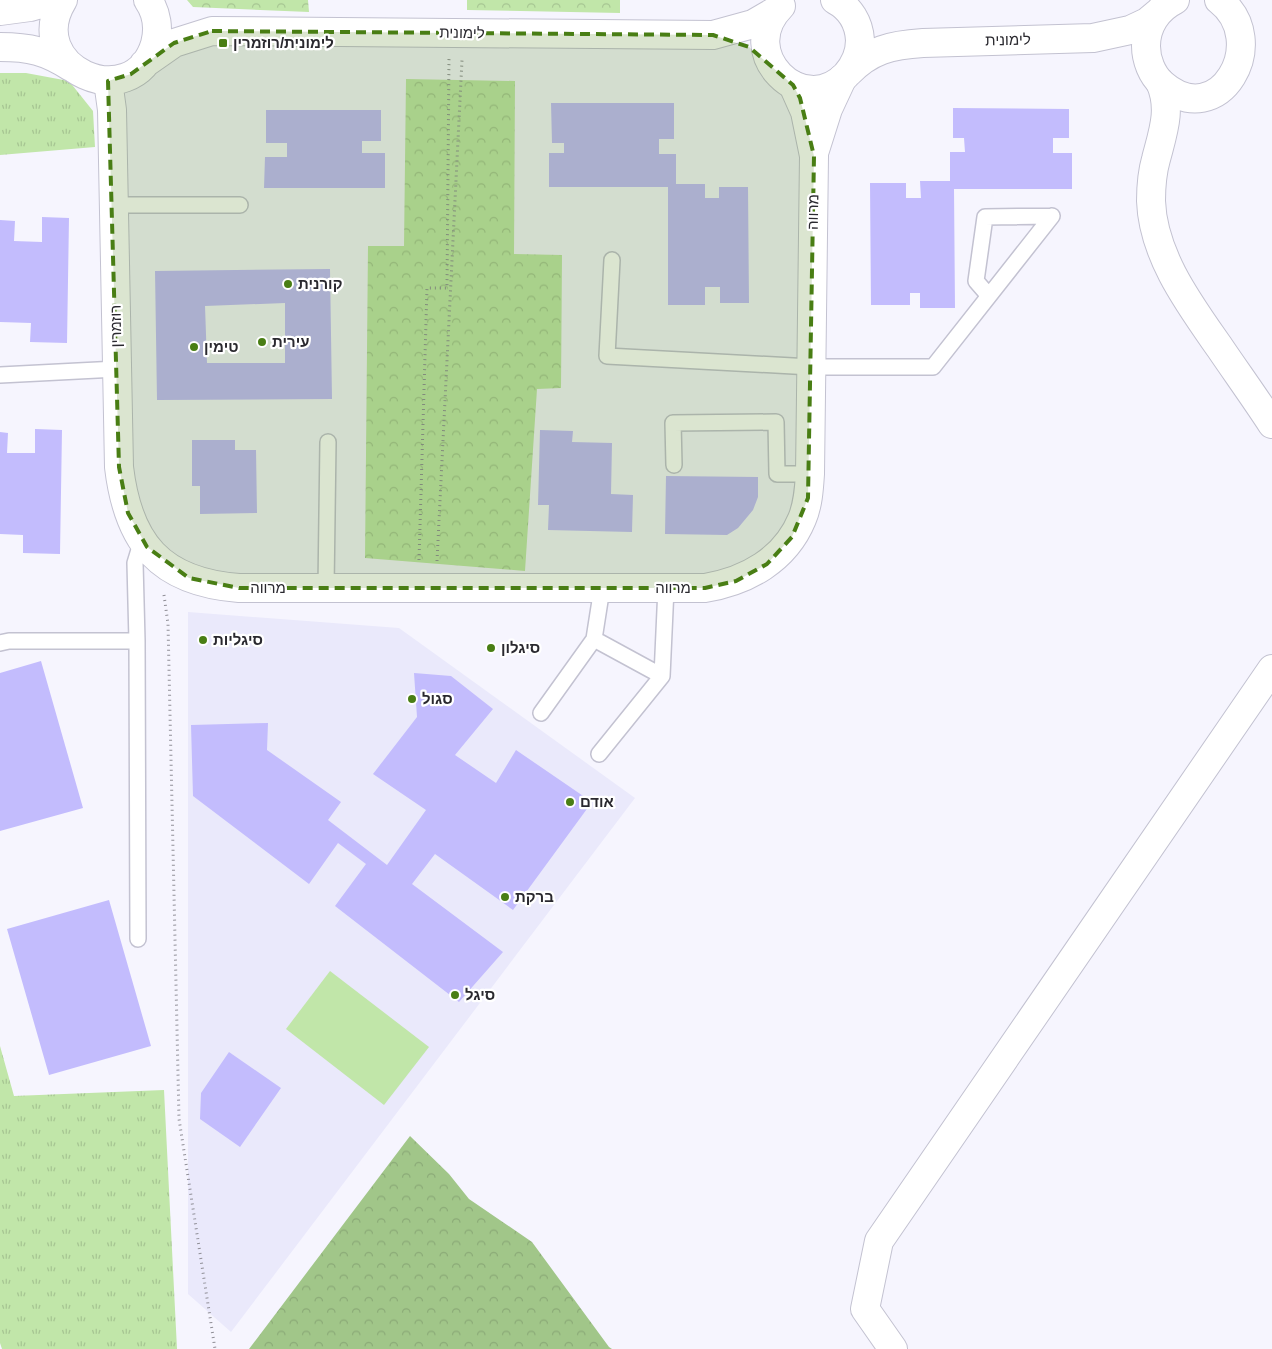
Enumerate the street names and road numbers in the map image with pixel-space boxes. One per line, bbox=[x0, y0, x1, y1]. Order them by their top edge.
street label: לימונית bbox=[439, 24, 485, 41]
street label: לימונית bbox=[985, 31, 1031, 48]
street label: מרווה bbox=[804, 194, 821, 230]
street label: רוזמרין bbox=[107, 305, 124, 347]
street label: מרווה bbox=[250, 579, 286, 596]
street label: מרווה bbox=[655, 579, 691, 596]

